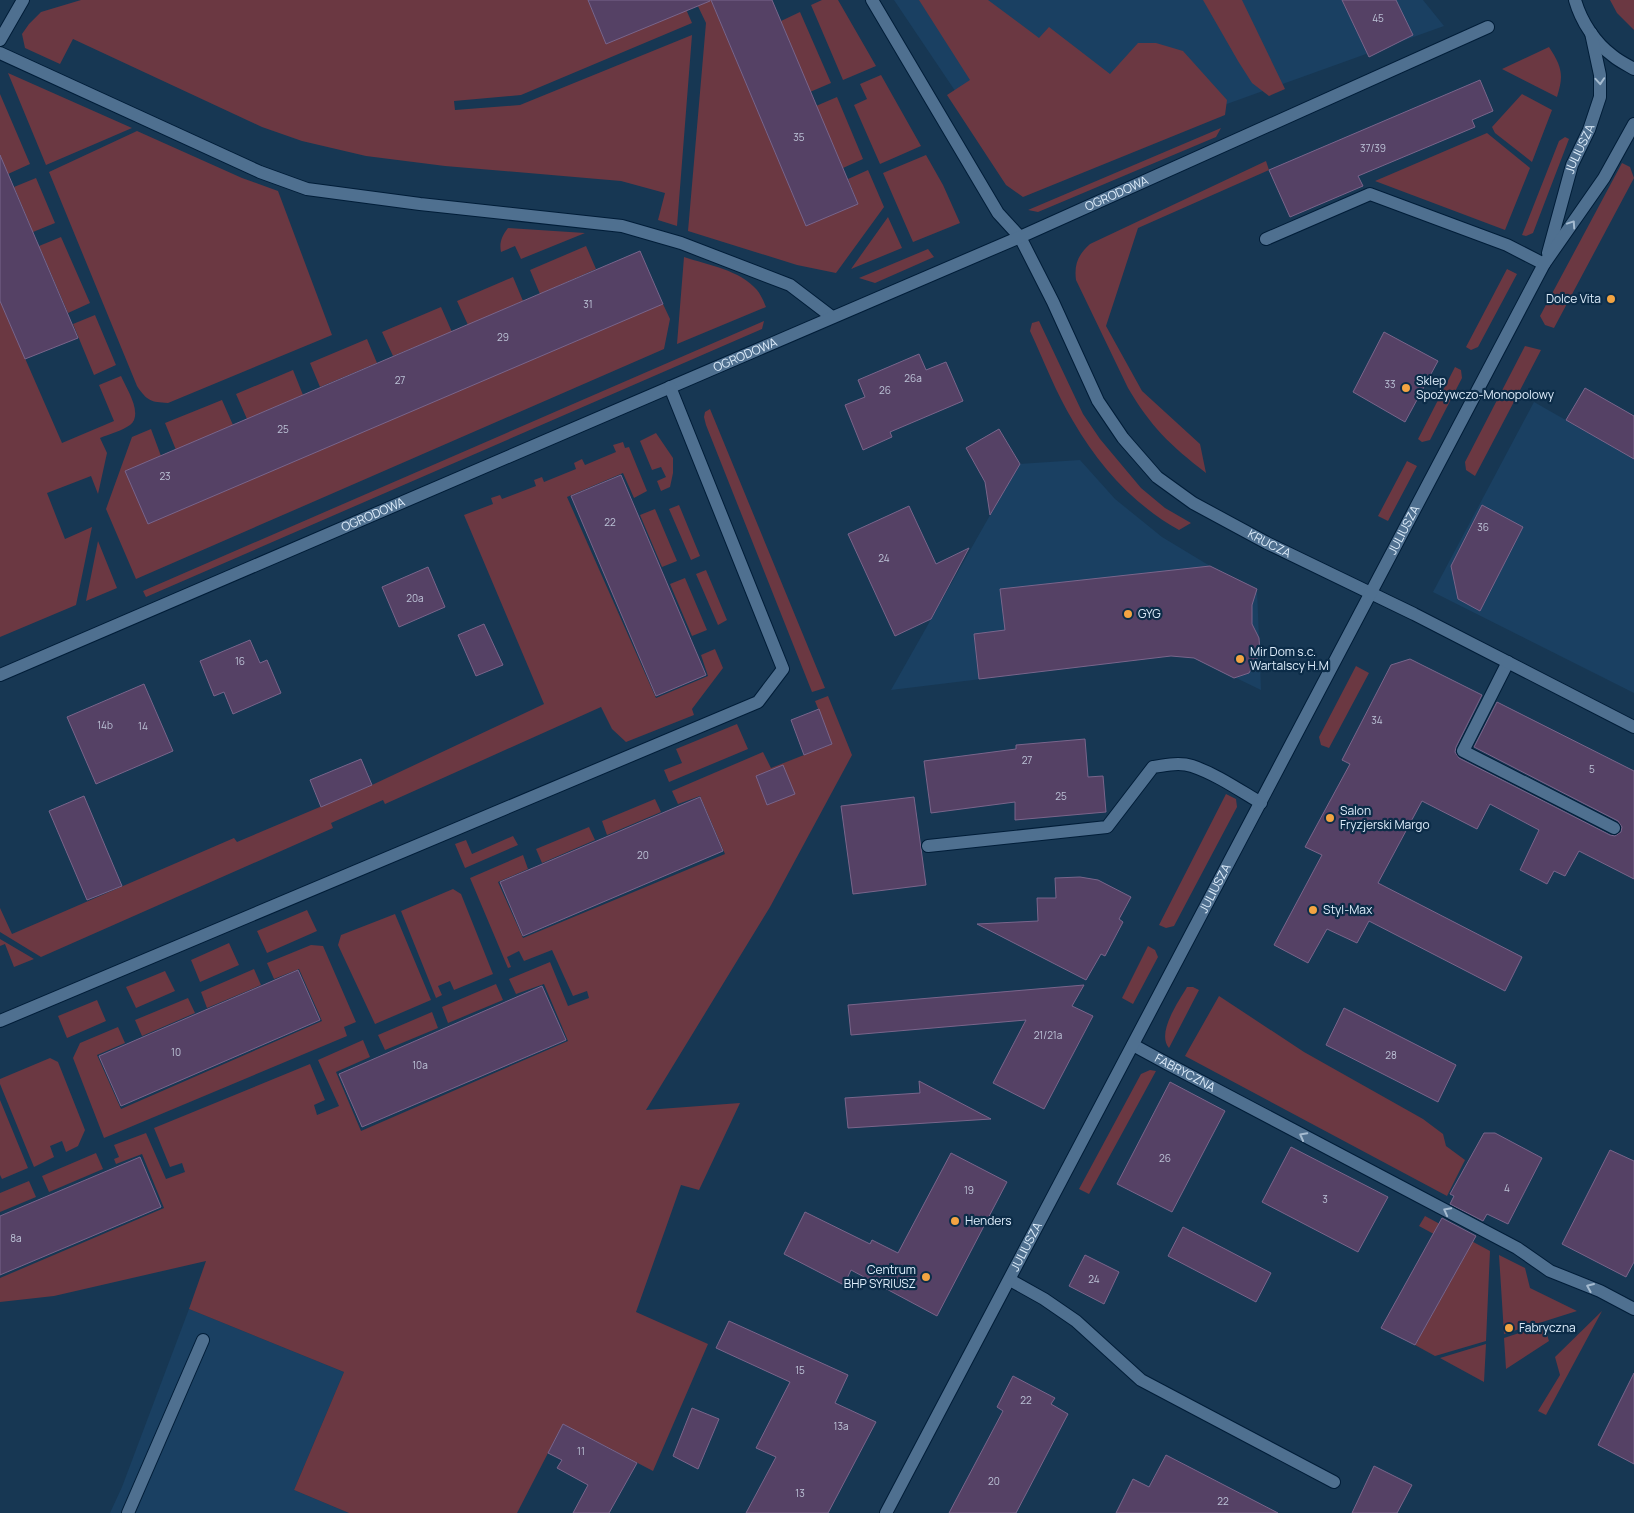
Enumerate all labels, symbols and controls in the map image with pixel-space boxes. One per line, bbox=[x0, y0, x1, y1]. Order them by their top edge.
house number: 45 bbox=[1372, 11, 1384, 25]
one-way arrow bbox=[1594, 77, 1605, 85]
street label: JULIUSZA bbox=[1561, 121, 1598, 176]
house number: 35 bbox=[793, 130, 805, 144]
house number: 37/39 bbox=[1360, 141, 1386, 155]
street label: OGRODOWA bbox=[1082, 171, 1151, 215]
one-way arrow bbox=[1566, 220, 1575, 230]
place label: Dolce Vita bbox=[1546, 290, 1601, 307]
marker: Dolce Vita bbox=[1605, 293, 1617, 305]
house number: 31 bbox=[583, 297, 593, 311]
house number: 29 bbox=[497, 330, 509, 344]
street label: OGRODOWA bbox=[710, 333, 780, 376]
house number: 26a bbox=[904, 371, 922, 385]
place label: Sklep Spożywczo-Monopolowy bbox=[1416, 372, 1555, 403]
house number: 27 bbox=[395, 373, 405, 387]
house number: 33 bbox=[1384, 377, 1396, 391]
marker: Sklep Spożywczo-Monopolowy bbox=[1400, 382, 1412, 394]
house number: 26 bbox=[879, 383, 891, 397]
house number: 25 bbox=[277, 422, 289, 436]
house number: 23 bbox=[159, 469, 171, 483]
street label: OGRODOWA bbox=[338, 493, 408, 536]
street label: JULIUSZA bbox=[1383, 502, 1424, 557]
house number: 22 bbox=[604, 515, 616, 529]
house number: 36 bbox=[1477, 520, 1489, 534]
street label: KRUCZA bbox=[1245, 525, 1294, 562]
house number: 24 bbox=[878, 551, 890, 565]
house number: 20a bbox=[406, 591, 424, 605]
place label: GYG bbox=[1138, 605, 1161, 622]
marker: GYG bbox=[1122, 608, 1134, 620]
place label: Mir Dom s.c. Wartalscy H.M bbox=[1250, 643, 1329, 674]
marker: Mir Dom s.c. Wartalscy H.M bbox=[1234, 653, 1246, 665]
house number: 16 bbox=[235, 654, 245, 668]
house number: 34 bbox=[1371, 713, 1383, 727]
house number: 14b bbox=[97, 718, 113, 732]
house number: 14 bbox=[138, 719, 148, 733]
house number: 27 bbox=[1022, 753, 1032, 767]
house number: 5 bbox=[1589, 762, 1595, 776]
house number: 25 bbox=[1055, 789, 1067, 803]
place label: Salon Fryzjerski Margo bbox=[1340, 802, 1430, 833]
marker: Salon Fryzjerski Margo bbox=[1324, 812, 1336, 824]
house number: 20 bbox=[637, 848, 649, 862]
street label: JULIUSZA bbox=[1195, 860, 1235, 916]
place label: Styl-Max bbox=[1323, 901, 1373, 918]
marker: Styl-Max bbox=[1307, 904, 1319, 916]
house number: 21/21a bbox=[1034, 1028, 1062, 1042]
house number: 10 bbox=[171, 1045, 181, 1059]
house number: 28 bbox=[1385, 1048, 1397, 1062]
street label: FABRYCZNA bbox=[1152, 1049, 1219, 1096]
house number: 10a bbox=[412, 1058, 428, 1072]
one-way arrow bbox=[1300, 1132, 1309, 1142]
house number: 26 bbox=[1159, 1151, 1171, 1165]
house number: 4 bbox=[1504, 1181, 1510, 1195]
house number: 19 bbox=[964, 1183, 974, 1197]
house number: 3 bbox=[1322, 1192, 1328, 1206]
one-way arrow bbox=[1444, 1207, 1453, 1217]
place label: Henders bbox=[965, 1212, 1012, 1229]
marker: Henders bbox=[949, 1215, 961, 1227]
street label: JULIUSZA bbox=[1006, 1219, 1046, 1274]
house number: 8a bbox=[10, 1231, 22, 1245]
place label: Centrum BHP SYRIUSZ bbox=[844, 1261, 916, 1292]
marker: Centrum BHP SYRIUSZ bbox=[920, 1271, 932, 1283]
house number: 24 bbox=[1088, 1272, 1100, 1286]
one-way arrow bbox=[1586, 1283, 1595, 1294]
place label: Fabryczna bbox=[1519, 1319, 1576, 1336]
marker: Fabryczna bbox=[1503, 1322, 1515, 1334]
house number: 15 bbox=[795, 1363, 805, 1377]
house number: 22 bbox=[1020, 1393, 1032, 1407]
house number: 13a bbox=[834, 1419, 849, 1433]
house number: 11 bbox=[577, 1444, 585, 1458]
house number: 20 bbox=[988, 1474, 1000, 1488]
house number: 13 bbox=[795, 1486, 805, 1500]
house number: 22 bbox=[1217, 1494, 1229, 1508]

